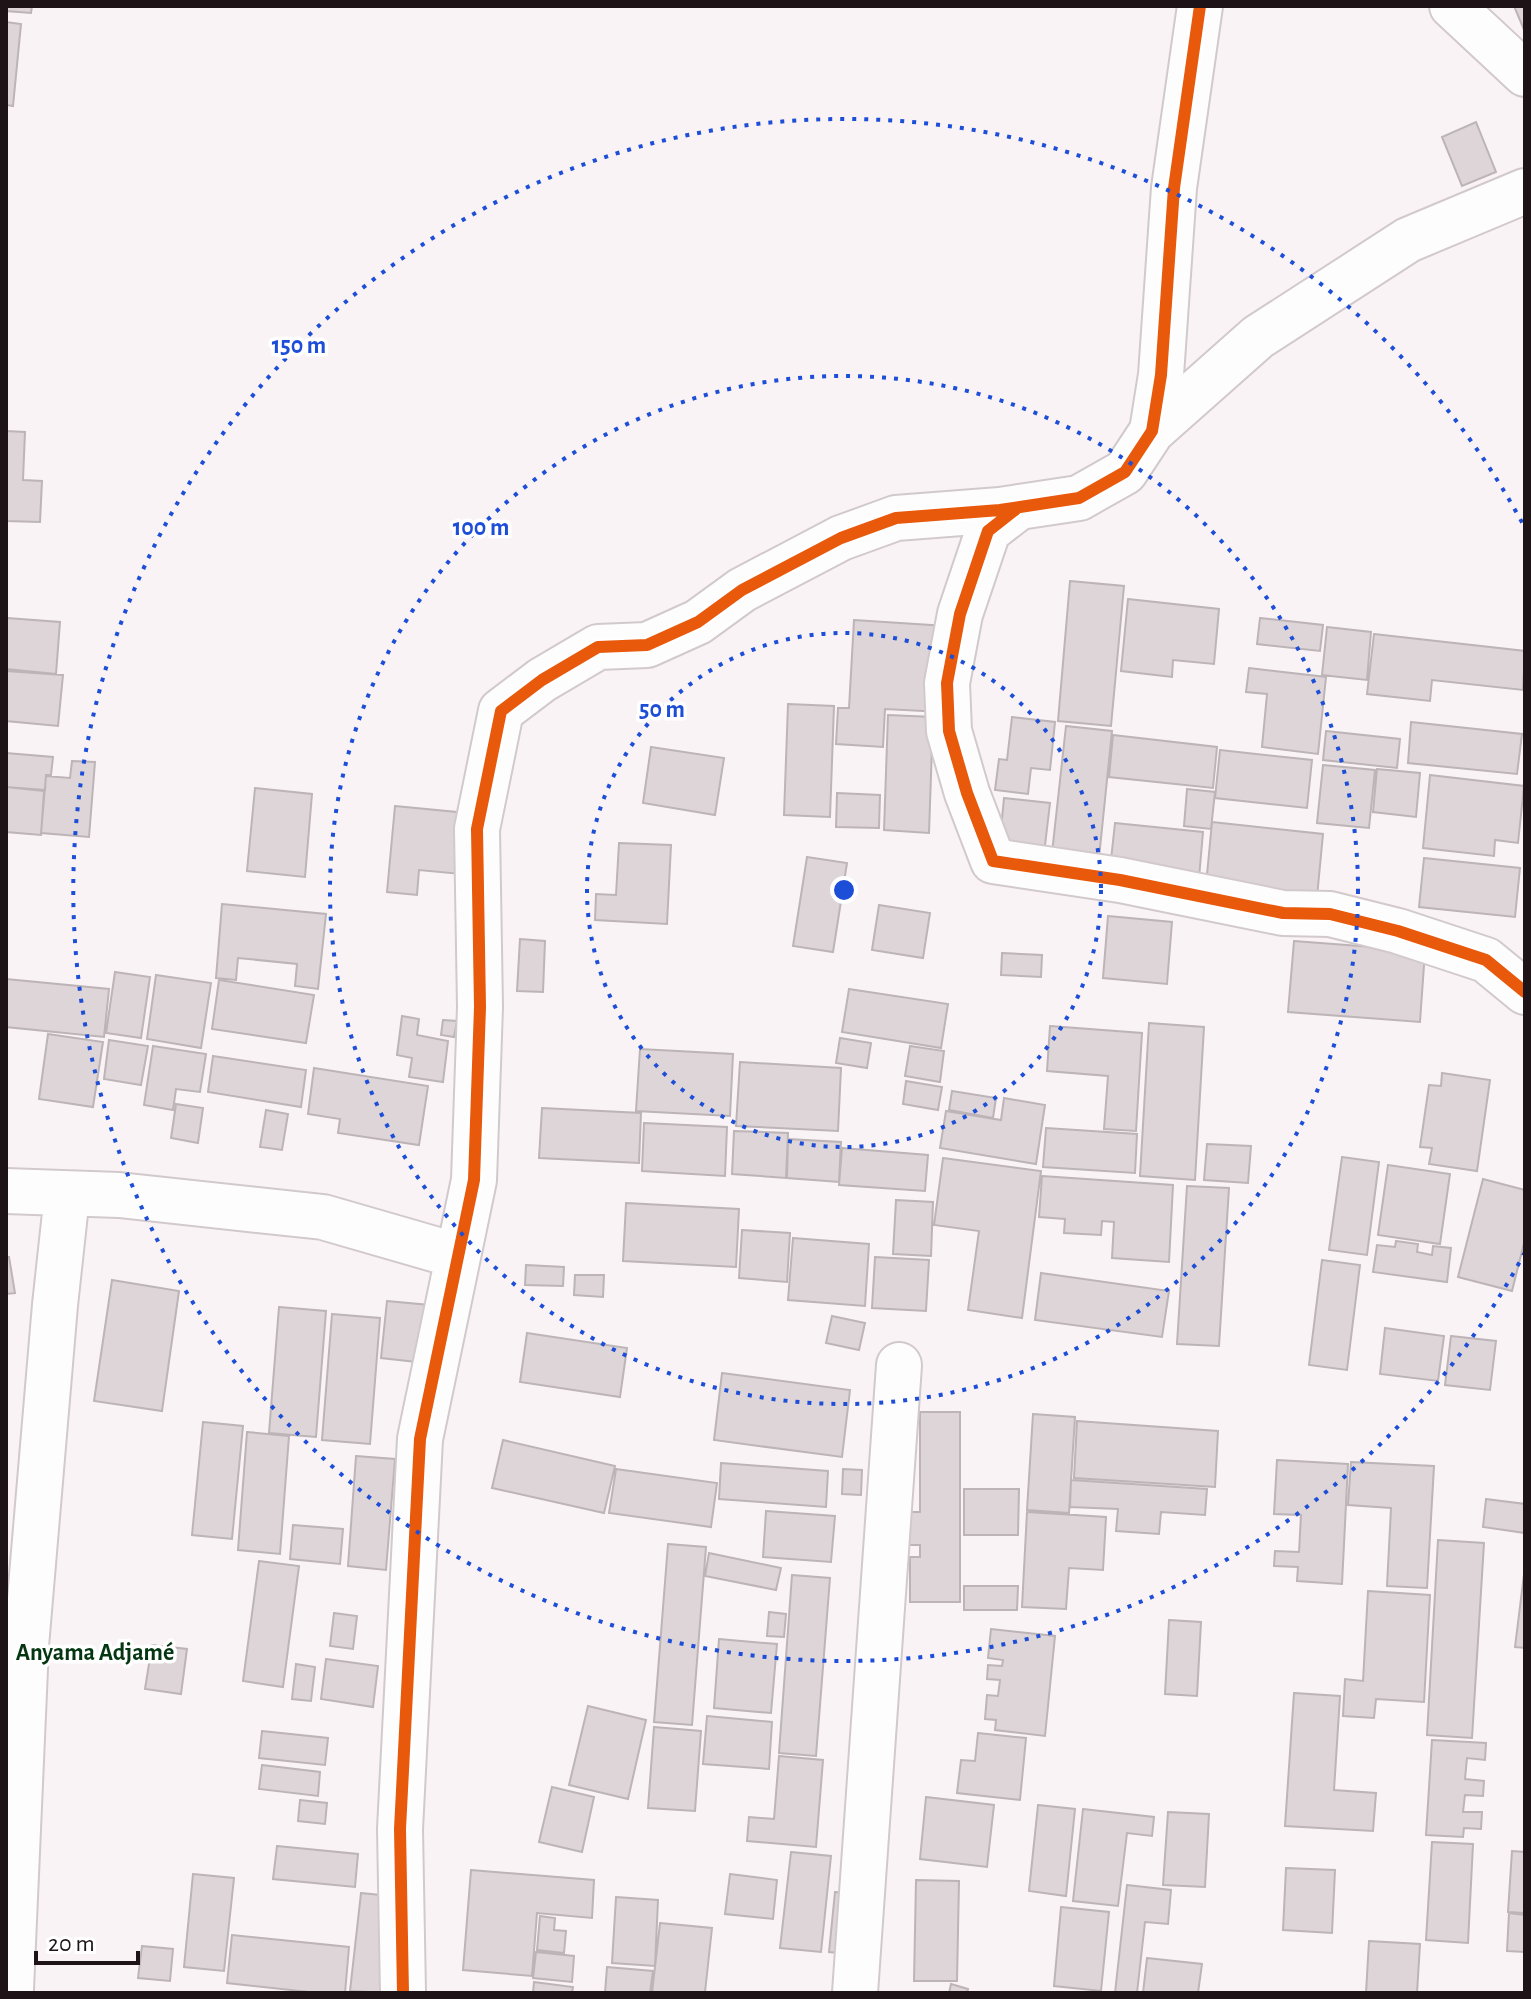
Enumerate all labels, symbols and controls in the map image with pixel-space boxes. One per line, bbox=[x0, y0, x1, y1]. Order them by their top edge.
text: 150 m bbox=[272, 334, 326, 358]
text: 100 m bbox=[453, 516, 509, 540]
text: 50 m bbox=[639, 698, 685, 722]
centre of rings bbox=[830, 876, 858, 904]
district label: Anyama Adjamé bbox=[16, 1641, 174, 1665]
scale bar bbox=[36, 1915, 138, 1965]
text: 20 m bbox=[48, 1932, 95, 1956]

